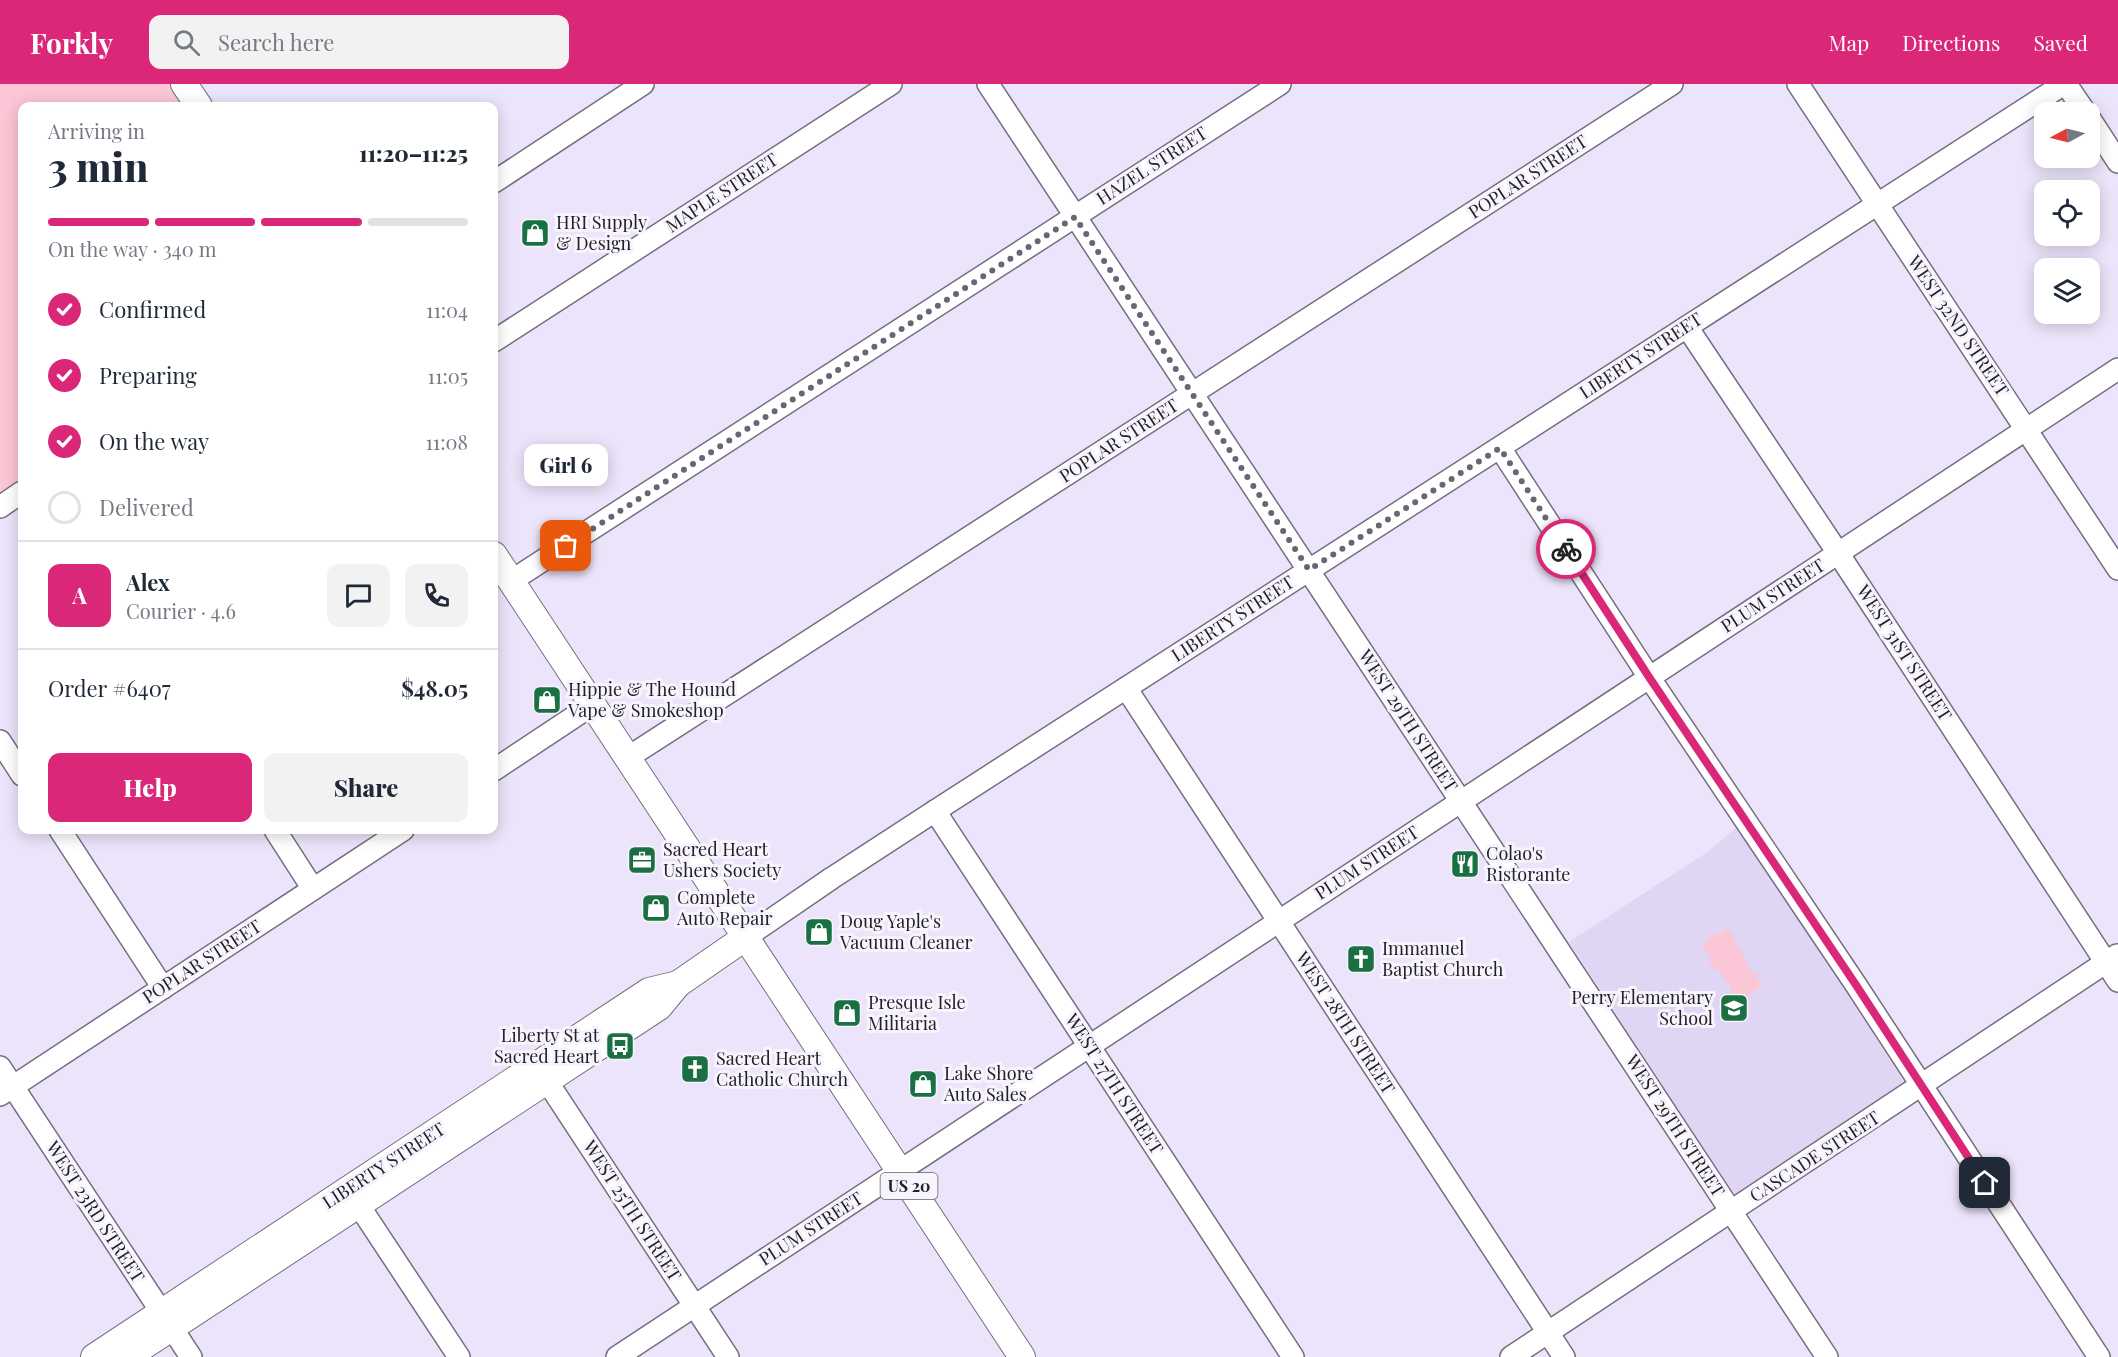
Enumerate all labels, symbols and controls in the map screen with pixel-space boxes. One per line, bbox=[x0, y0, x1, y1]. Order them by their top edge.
search box bbox=[149, 15, 569, 69]
text: Forkly bbox=[30, 24, 113, 61]
icon: search bbox=[170, 26, 203, 59]
text: Search here bbox=[218, 27, 334, 57]
text: Map bbox=[1828, 28, 1869, 56]
text: Directions bbox=[1902, 28, 2000, 56]
text: Saved bbox=[2033, 28, 2088, 56]
north arrow bbox=[2034, 102, 2100, 168]
map controls bbox=[2034, 102, 2100, 324]
text: Arriving in bbox=[48, 117, 145, 144]
street label: HAZEL STREET bbox=[1092, 120, 1211, 210]
street label: POPLAR STREET bbox=[1463, 129, 1592, 224]
text: 11:20–11:25 bbox=[359, 138, 468, 168]
text: 3 min bbox=[48, 140, 148, 192]
street label: MAPLE STREET bbox=[661, 147, 782, 237]
button: locate bbox=[2034, 180, 2100, 246]
place label: HRI Supply & Design bbox=[556, 210, 647, 255]
shop icon: HRI Supply & Design bbox=[519, 217, 551, 249]
text: On the way · 340 m bbox=[48, 235, 216, 262]
street label: WEST 32ND STREET bbox=[1902, 250, 2015, 400]
button: layers bbox=[2034, 258, 2100, 324]
icon: check bbox=[48, 293, 81, 326]
text: Confirmed bbox=[99, 294, 206, 324]
text: 11:04 bbox=[426, 296, 468, 323]
street label: LIBERTY STREET bbox=[1575, 307, 1706, 404]
icon: check bbox=[48, 359, 81, 392]
text: Preparing bbox=[99, 360, 197, 390]
text: 11:05 bbox=[428, 362, 468, 389]
street label: POPLAR STREET bbox=[1054, 393, 1183, 488]
icon: check bbox=[48, 425, 81, 458]
text: On the way bbox=[99, 426, 209, 456]
text: 11:08 bbox=[425, 428, 468, 455]
callout: Girl 6 bbox=[524, 444, 608, 486]
text: Girl 6 bbox=[540, 451, 592, 478]
text: Delivered bbox=[99, 492, 194, 522]
courier bbox=[1536, 519, 1596, 579]
pin bbox=[540, 520, 591, 571]
icon: bag bbox=[549, 529, 582, 562]
icon: bike bbox=[1550, 533, 1583, 566]
street label: PLUM STREET bbox=[1716, 553, 1829, 638]
button: chat bbox=[327, 564, 390, 627]
button: phone bbox=[405, 564, 468, 627]
text: Alex bbox=[126, 567, 170, 597]
street label: LIBERTY STREET bbox=[1167, 570, 1298, 667]
street label: WEST 31ST STREET bbox=[1851, 579, 1958, 725]
text: A bbox=[72, 580, 87, 610]
text: Courier · 4.6 bbox=[126, 597, 236, 624]
street label: WEST 29TH STREET bbox=[1353, 644, 1464, 796]
text: Order #6407 bbox=[48, 673, 171, 703]
text: $48.05 bbox=[401, 673, 468, 703]
place label: Hippie & The Hound Vape & Smokeshop bbox=[567, 677, 736, 722]
shop icon: Hippie & The Hound Vape & Smokeshop bbox=[531, 684, 563, 716]
button: Help bbox=[48, 753, 252, 822]
button: Share bbox=[264, 753, 468, 822]
street label: PLUM STREET bbox=[1310, 820, 1423, 905]
place label: Sacred Heart Ushers Society bbox=[663, 837, 781, 882]
place label: Colao's Ristorante bbox=[1486, 841, 1570, 886]
office icon: Sacred Heart Ushers Society bbox=[626, 844, 658, 876]
restaurant icon: Colao's Ristorante bbox=[1449, 848, 1481, 880]
place label: Complete Auto Repair bbox=[676, 885, 772, 930]
shop icon: Complete Auto Repair bbox=[640, 892, 672, 924]
place label: Doug Yaple's Vacuum Cleaner bbox=[839, 909, 973, 954]
street label: POPLAR STREET bbox=[137, 914, 266, 1009]
shop icon: Doug Yaple's Vacuum Cleaner bbox=[803, 916, 835, 948]
place label: Immanuel Baptist Church bbox=[1382, 936, 1504, 981]
church icon: Immanuel Baptist Church bbox=[1345, 943, 1377, 975]
street label: WEST 28TH STREET bbox=[1290, 946, 1401, 1098]
place label: Perry Elementary School bbox=[1571, 985, 1713, 1030]
place label: Presque Isle Militaria bbox=[868, 990, 966, 1035]
school or university icon: Perry Elementary School bbox=[1718, 992, 1750, 1024]
shop icon: Presque Isle Militaria bbox=[831, 997, 863, 1029]
street label: WEST 27TH STREET bbox=[1060, 1008, 1169, 1158]
place label: Liberty St at Sacred Heart bbox=[494, 1023, 600, 1068]
bus stop icon: Liberty St at Sacred Heart bbox=[604, 1030, 636, 1062]
place label: Sacred Heart Catholic Church bbox=[716, 1046, 848, 1091]
street label: WEST 29TH STREET bbox=[1620, 1049, 1731, 1201]
church icon: Sacred Heart Catholic Church bbox=[679, 1053, 711, 1085]
place label: Lake Shore Auto Sales bbox=[943, 1061, 1033, 1106]
shop icon: Lake Shore Auto Sales bbox=[907, 1068, 939, 1100]
street label: CASCADE STREET bbox=[1745, 1105, 1884, 1207]
street label: LIBERTY STREET bbox=[318, 1117, 449, 1214]
street label: WEST 23RD STREET bbox=[41, 1135, 150, 1287]
street label: WEST 25TH STREET bbox=[578, 1135, 687, 1285]
pin bbox=[1959, 1157, 2010, 1208]
icon: home bbox=[1968, 1166, 2001, 1199]
road number: US 20 bbox=[880, 1173, 938, 1199]
street label: PLUM STREET bbox=[754, 1186, 867, 1271]

